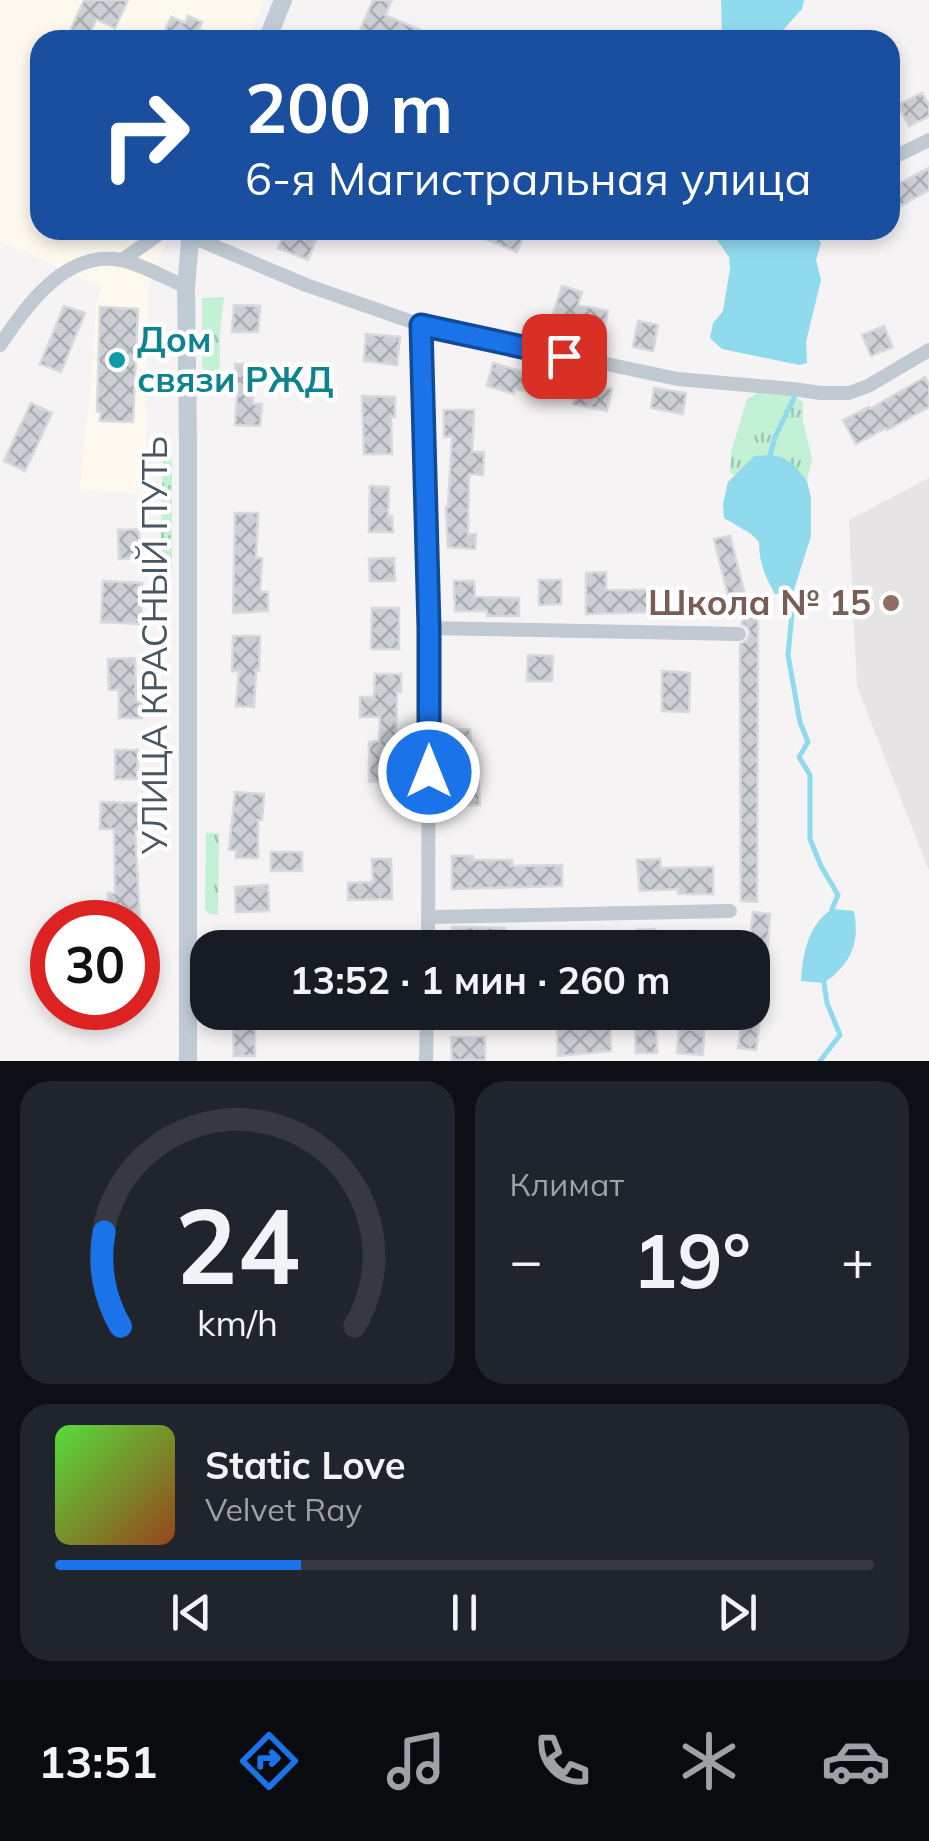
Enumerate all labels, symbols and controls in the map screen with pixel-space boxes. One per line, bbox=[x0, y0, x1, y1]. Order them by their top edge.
text: 200 m bbox=[245, 63, 453, 151]
icon: right bbox=[80, 70, 210, 200]
text: 6-я Магистральная улица bbox=[245, 150, 812, 206]
pin bbox=[522, 314, 607, 399]
place label: Дом связи РЖД bbox=[137, 317, 334, 401]
icon: arrive bbox=[537, 329, 592, 384]
marker: Дом связи РЖД bbox=[106, 349, 128, 371]
street label: УЛИЦА КРАСНЫЙ ПУТЬ bbox=[132, 436, 176, 855]
place label: Школа № 15 bbox=[648, 580, 871, 624]
marker: Школа № 15 bbox=[880, 592, 902, 614]
position arrow bbox=[377, 720, 481, 824]
speed limit sign: 30 bbox=[30, 900, 160, 1030]
text: 13:52 · 1 мин · 260 m bbox=[290, 956, 670, 1004]
text: Климат bbox=[510, 1164, 624, 1204]
text: 24 bbox=[175, 1179, 300, 1310]
text: 19° bbox=[633, 1213, 751, 1307]
text: − bbox=[510, 1225, 543, 1294]
text: + bbox=[841, 1225, 874, 1294]
text: km/h bbox=[197, 1300, 278, 1345]
text: Static Love bbox=[205, 1441, 406, 1489]
text: Velvet Ray bbox=[205, 1489, 362, 1529]
icon: previous bbox=[164, 1585, 219, 1640]
icon: pause bbox=[437, 1585, 492, 1640]
icon: next bbox=[710, 1585, 765, 1640]
icon: directions bbox=[234, 1726, 304, 1796]
icon: music bbox=[381, 1726, 451, 1796]
icon: phone bbox=[527, 1726, 597, 1796]
icon: climate bbox=[674, 1726, 744, 1796]
icon: car bbox=[821, 1726, 891, 1796]
text: 13:51 bbox=[38, 1733, 157, 1789]

